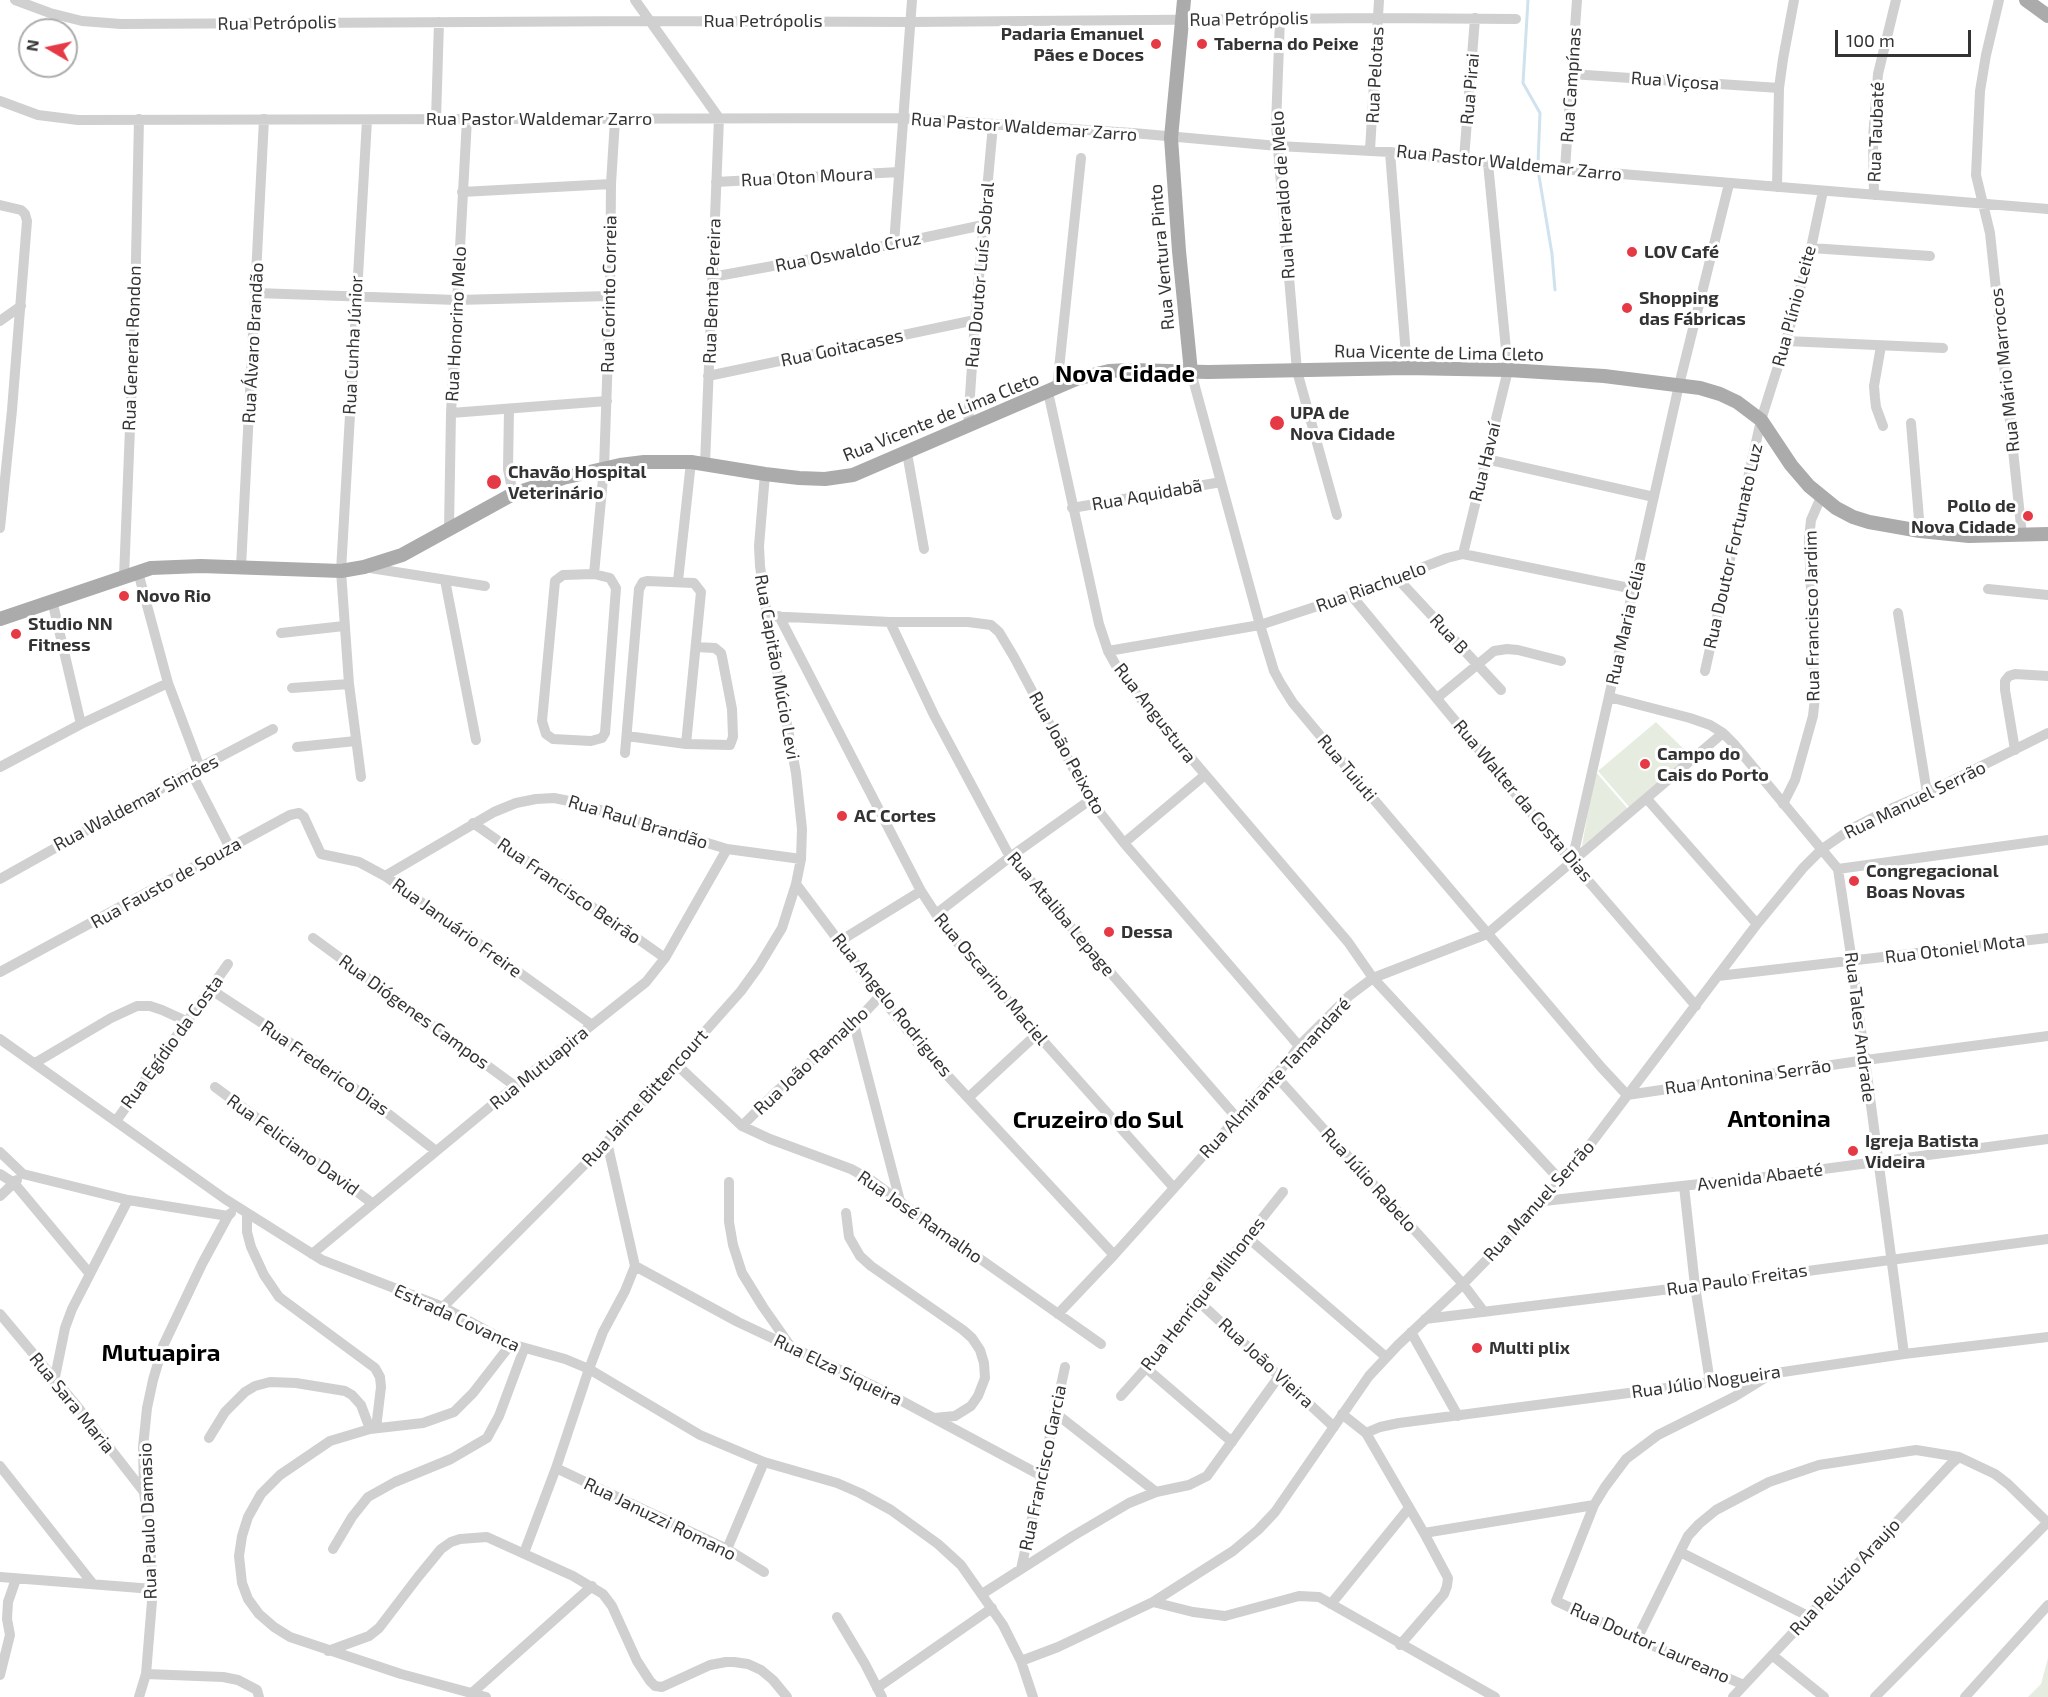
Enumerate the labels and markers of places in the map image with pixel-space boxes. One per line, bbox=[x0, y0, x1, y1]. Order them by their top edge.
place label: Padaria Emanuel Pães e Doces bbox=[1001, 23, 1144, 66]
place label: Taberna do Peixe bbox=[1214, 33, 1359, 55]
marker: Padaria Emanuel Pães e Doces bbox=[1149, 37, 1163, 51]
marker: Taberna do Peixe bbox=[1195, 37, 1209, 51]
place label: LOV Café bbox=[1644, 241, 1719, 263]
marker: LOV Café bbox=[1625, 245, 1639, 259]
place label: Shopping das Fábricas bbox=[1639, 287, 1746, 330]
marker: Shopping das Fábricas bbox=[1620, 301, 1634, 315]
place label: UPA de Nova Cidade bbox=[1290, 402, 1395, 444]
marker: UPA de Nova Cidade bbox=[1268, 414, 1286, 432]
place label: Chavão Hospital Veterinário bbox=[508, 461, 646, 504]
marker: Chavão Hospital Veterinário bbox=[485, 473, 503, 491]
place label: Pollo de Nova Cidade bbox=[1911, 495, 2016, 538]
marker: Pollo de Nova Cidade bbox=[2021, 509, 2035, 523]
place label: Novo Rio bbox=[136, 585, 211, 607]
marker: Novo Rio bbox=[117, 589, 131, 603]
place label: Studio NN Fitness bbox=[28, 613, 113, 656]
marker: Studio NN Fitness bbox=[9, 627, 23, 641]
place label: Campo do Cais do Porto bbox=[1657, 743, 1769, 786]
marker: Campo do Cais do Porto bbox=[1638, 757, 1652, 771]
place label: AC Cortes bbox=[854, 805, 936, 827]
marker: AC Cortes bbox=[835, 809, 849, 823]
place label: Congregacional Boas Novas bbox=[1866, 860, 1999, 902]
marker: Congregacional Boas Novas bbox=[1847, 874, 1861, 888]
place label: Dessa bbox=[1121, 921, 1173, 943]
marker: Dessa bbox=[1102, 925, 1116, 939]
place label: Igreja Batista Videira bbox=[1865, 1130, 1979, 1172]
marker: Igreja Batista Videira bbox=[1846, 1144, 1860, 1158]
place label: Multi plix bbox=[1489, 1337, 1570, 1359]
marker: Multi plix bbox=[1470, 1341, 1484, 1355]

